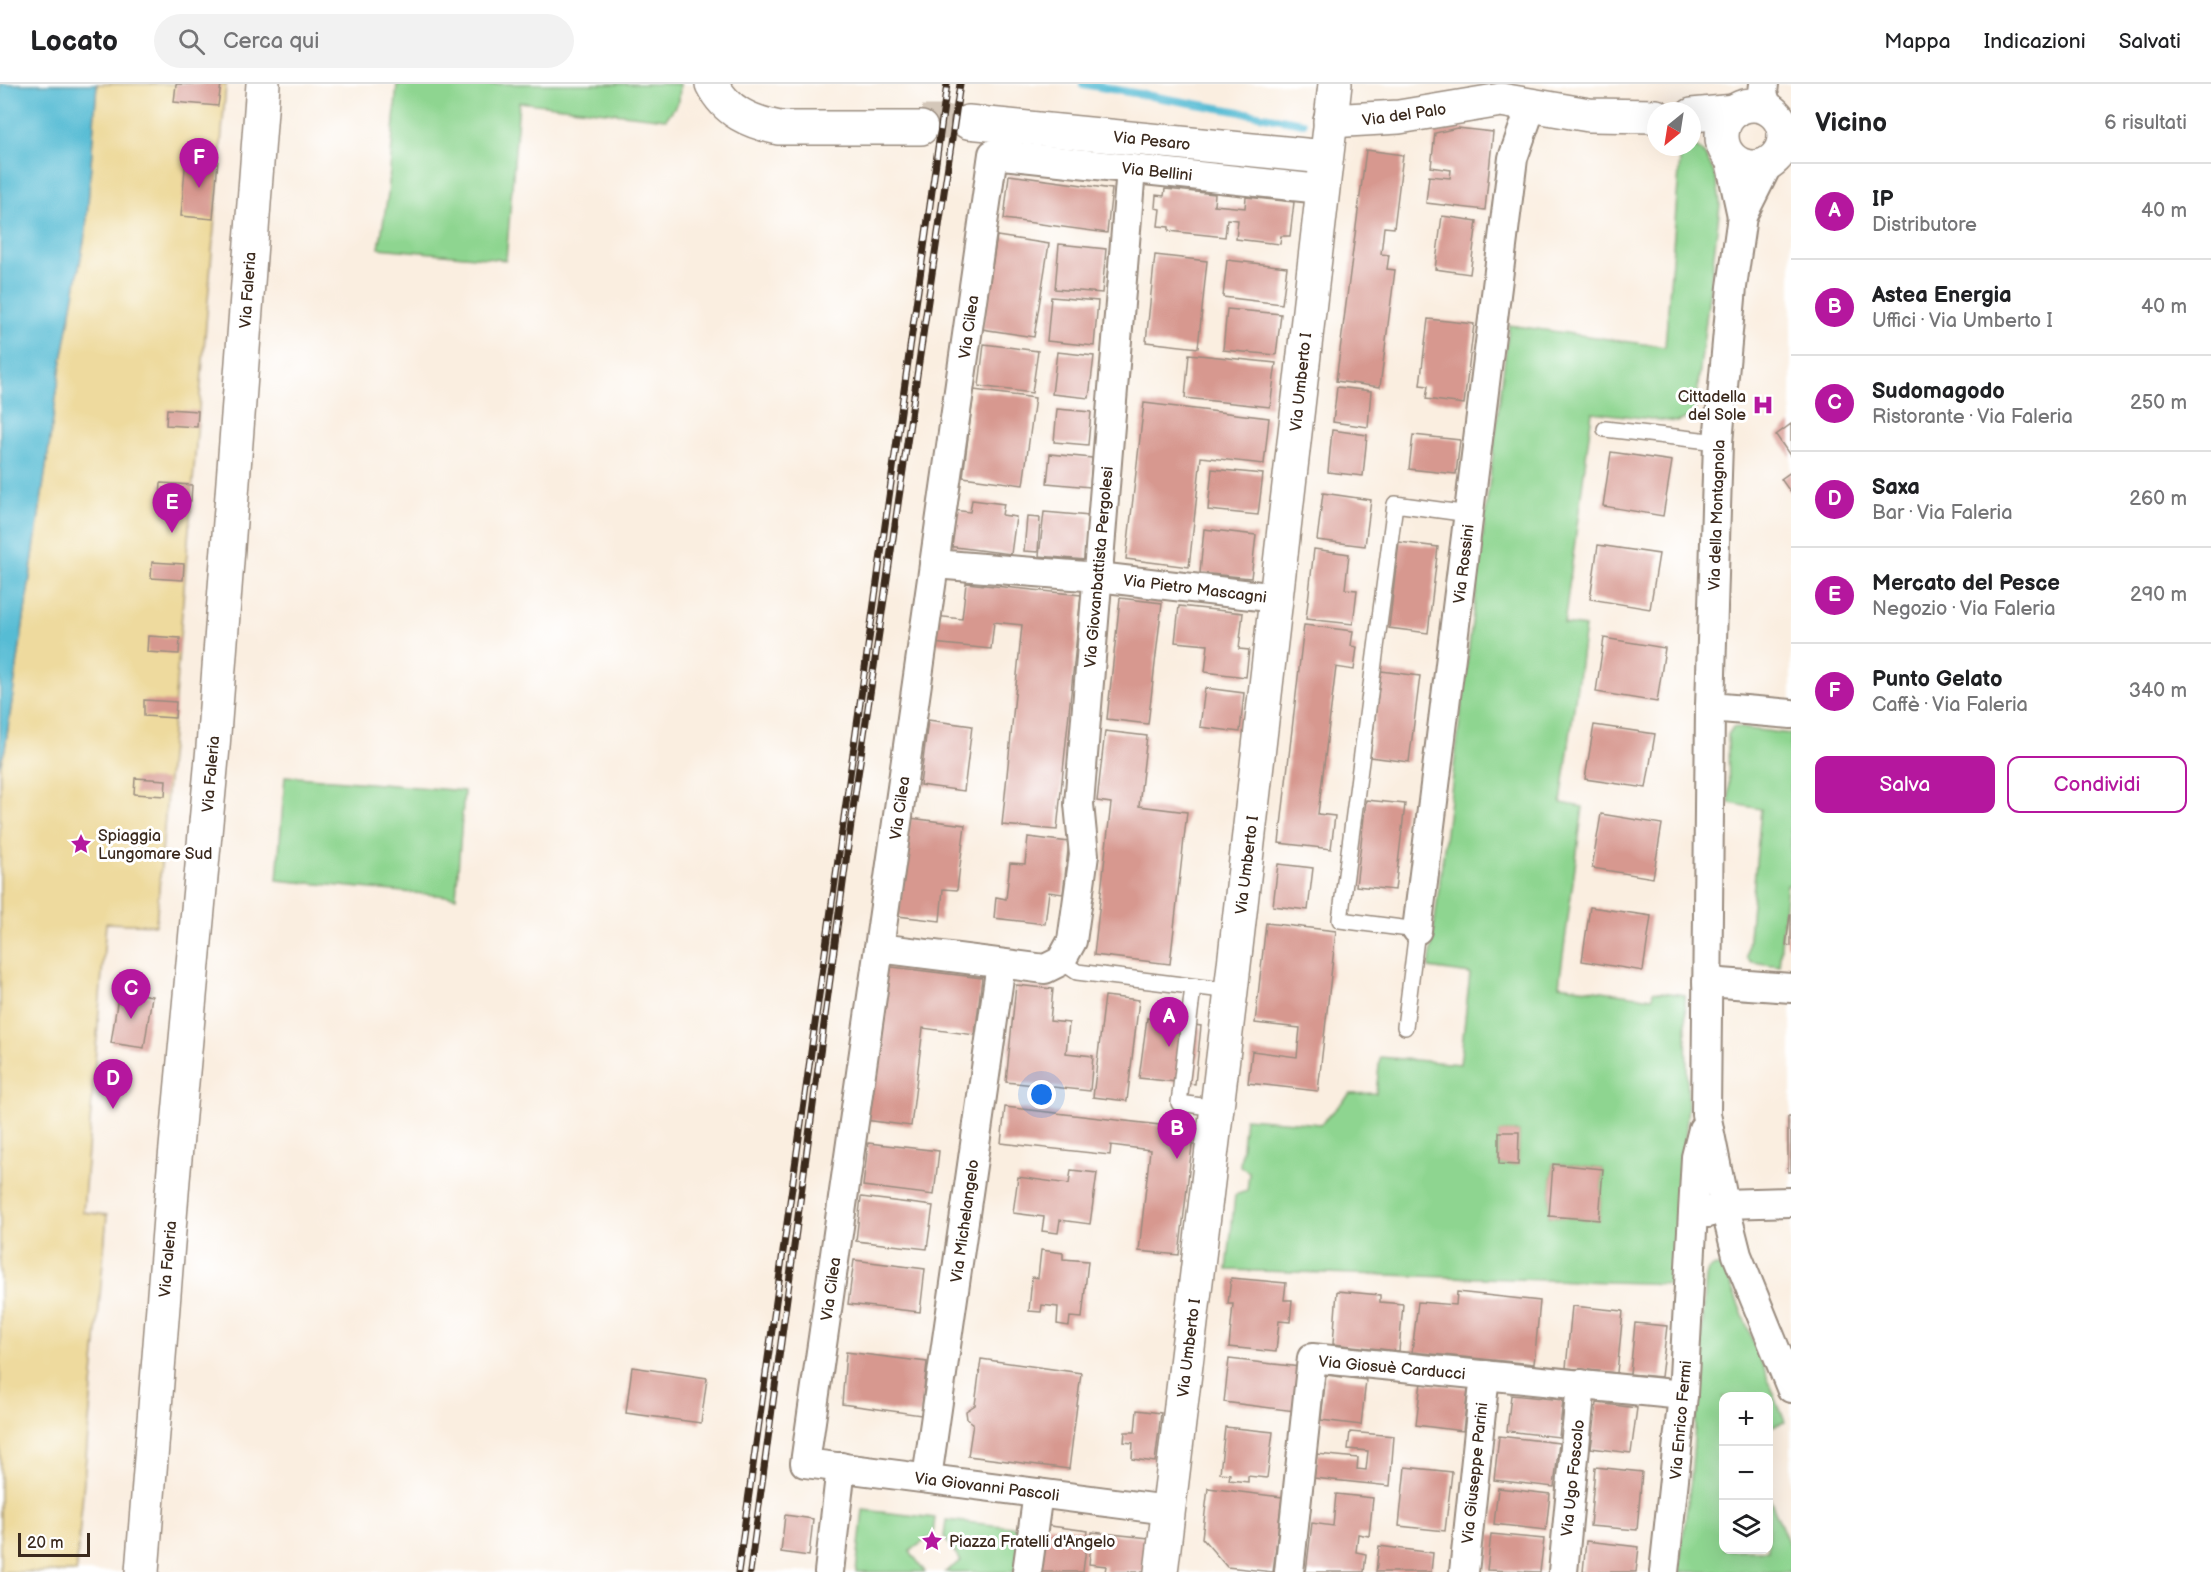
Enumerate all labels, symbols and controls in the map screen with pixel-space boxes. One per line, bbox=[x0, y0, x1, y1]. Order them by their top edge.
search box bbox=[154, 14, 574, 68]
text: Locato bbox=[30, 25, 118, 58]
icon: search bbox=[175, 25, 208, 58]
text: Cerca qui bbox=[223, 28, 319, 55]
text: Mappa bbox=[1884, 29, 1951, 54]
text: Indicazioni bbox=[1984, 29, 2086, 54]
text: Salvati bbox=[2119, 29, 2181, 54]
street label: Via del Palo bbox=[1361, 100, 1447, 131]
north arrow bbox=[1647, 102, 1701, 156]
text: Vicino bbox=[1815, 108, 1887, 139]
text: 6 risultati bbox=[2104, 111, 2187, 135]
street label: Via Pesaro bbox=[1112, 128, 1191, 155]
pin: F bbox=[180, 138, 218, 188]
street label: Via Bellini bbox=[1120, 159, 1193, 186]
text: IP bbox=[1872, 186, 1893, 213]
text: A bbox=[1828, 199, 1841, 223]
text: 40 m bbox=[2141, 199, 2187, 223]
text: Distributore bbox=[1872, 213, 1977, 237]
street label: Via Faleria bbox=[236, 251, 261, 329]
text: Astea Energia bbox=[1872, 282, 2012, 309]
street label: Via Cilea bbox=[956, 294, 983, 360]
text: B bbox=[1827, 295, 1842, 319]
text: 40 m bbox=[2141, 295, 2187, 319]
text: Uffici · Via Umberto I bbox=[1872, 309, 2053, 333]
street label: Via Umberto I bbox=[1287, 332, 1316, 433]
text: Sudomagodo bbox=[1872, 378, 2005, 405]
place label: Cittadella del Sole bbox=[1678, 388, 1747, 425]
text: C bbox=[1827, 391, 1842, 415]
text: 250 m bbox=[2130, 391, 2187, 415]
hospital icon: Cittadella del Sole bbox=[1751, 393, 1775, 417]
text: Ristorante · Via Faleria bbox=[1872, 405, 2073, 429]
street label: Via della Montagnola bbox=[1705, 439, 1730, 591]
street label: Via Giovanbattista Pergolesi bbox=[1081, 466, 1118, 669]
text: Saxa bbox=[1872, 474, 1920, 501]
pin: E bbox=[152, 484, 192, 533]
text: D bbox=[1828, 487, 1841, 511]
text: 260 m bbox=[2129, 487, 2187, 511]
text: Bar · Via Faleria bbox=[1872, 501, 2012, 525]
street label: Via Rossini bbox=[1450, 523, 1479, 605]
text: Mercato del Pesce bbox=[1872, 570, 2060, 597]
street label: Via Pietro Mascagni bbox=[1122, 571, 1268, 608]
text: E bbox=[1828, 583, 1841, 607]
text: 290 m bbox=[2130, 583, 2187, 607]
text: Negozio · Via Faleria bbox=[1872, 597, 2056, 621]
text: Punto Gelato bbox=[1872, 666, 2002, 693]
text: F bbox=[1828, 679, 1841, 703]
text: 340 m bbox=[2129, 679, 2187, 703]
text: Caffè · Via Faleria bbox=[1872, 693, 2028, 717]
street label: Via Faleria bbox=[199, 735, 224, 813]
button: Salva bbox=[1815, 756, 1995, 813]
button: Condividi bbox=[2007, 756, 2187, 813]
street label: Via Cilea bbox=[887, 775, 914, 841]
street label: Via Umberto I bbox=[1232, 815, 1263, 916]
place label: Spiaggia Lungomare Sud bbox=[98, 827, 212, 864]
place icon: Spiaggia Lungomare Sud bbox=[69, 832, 93, 856]
pin: C bbox=[112, 970, 150, 1019]
pin: A bbox=[1150, 998, 1188, 1047]
pin: D bbox=[94, 1060, 132, 1109]
your location bbox=[1027, 1080, 1056, 1109]
pin: B bbox=[1158, 1110, 1196, 1159]
street label: Via Michelangelo bbox=[947, 1158, 984, 1284]
street label: Via Faleria bbox=[156, 1220, 181, 1298]
street label: Via Cilea bbox=[818, 1256, 845, 1322]
street label: Via Umberto I bbox=[1174, 1298, 1205, 1399]
street label: Via Giosuè Carducci bbox=[1318, 1353, 1466, 1384]
street label: Via Enrico Fermi bbox=[1667, 1360, 1696, 1480]
map controls bbox=[1719, 1392, 1773, 1554]
button: + bbox=[1719, 1392, 1773, 1446]
street label: Via Giuseppe Parini bbox=[1459, 1401, 1492, 1545]
street label: Via Ugo Foscolo bbox=[1558, 1419, 1589, 1538]
button: − bbox=[1719, 1446, 1773, 1500]
street label: Via Giovanni Pascoli bbox=[913, 1469, 1060, 1506]
button: layers bbox=[1719, 1500, 1773, 1554]
place icon: Piazza Fratelli d'Angelo bbox=[920, 1529, 944, 1553]
scale bar bbox=[18, 1530, 90, 1558]
place label: Piazza Fratelli d'Angelo bbox=[949, 1533, 1115, 1552]
text: 20 m bbox=[27, 1534, 63, 1553]

